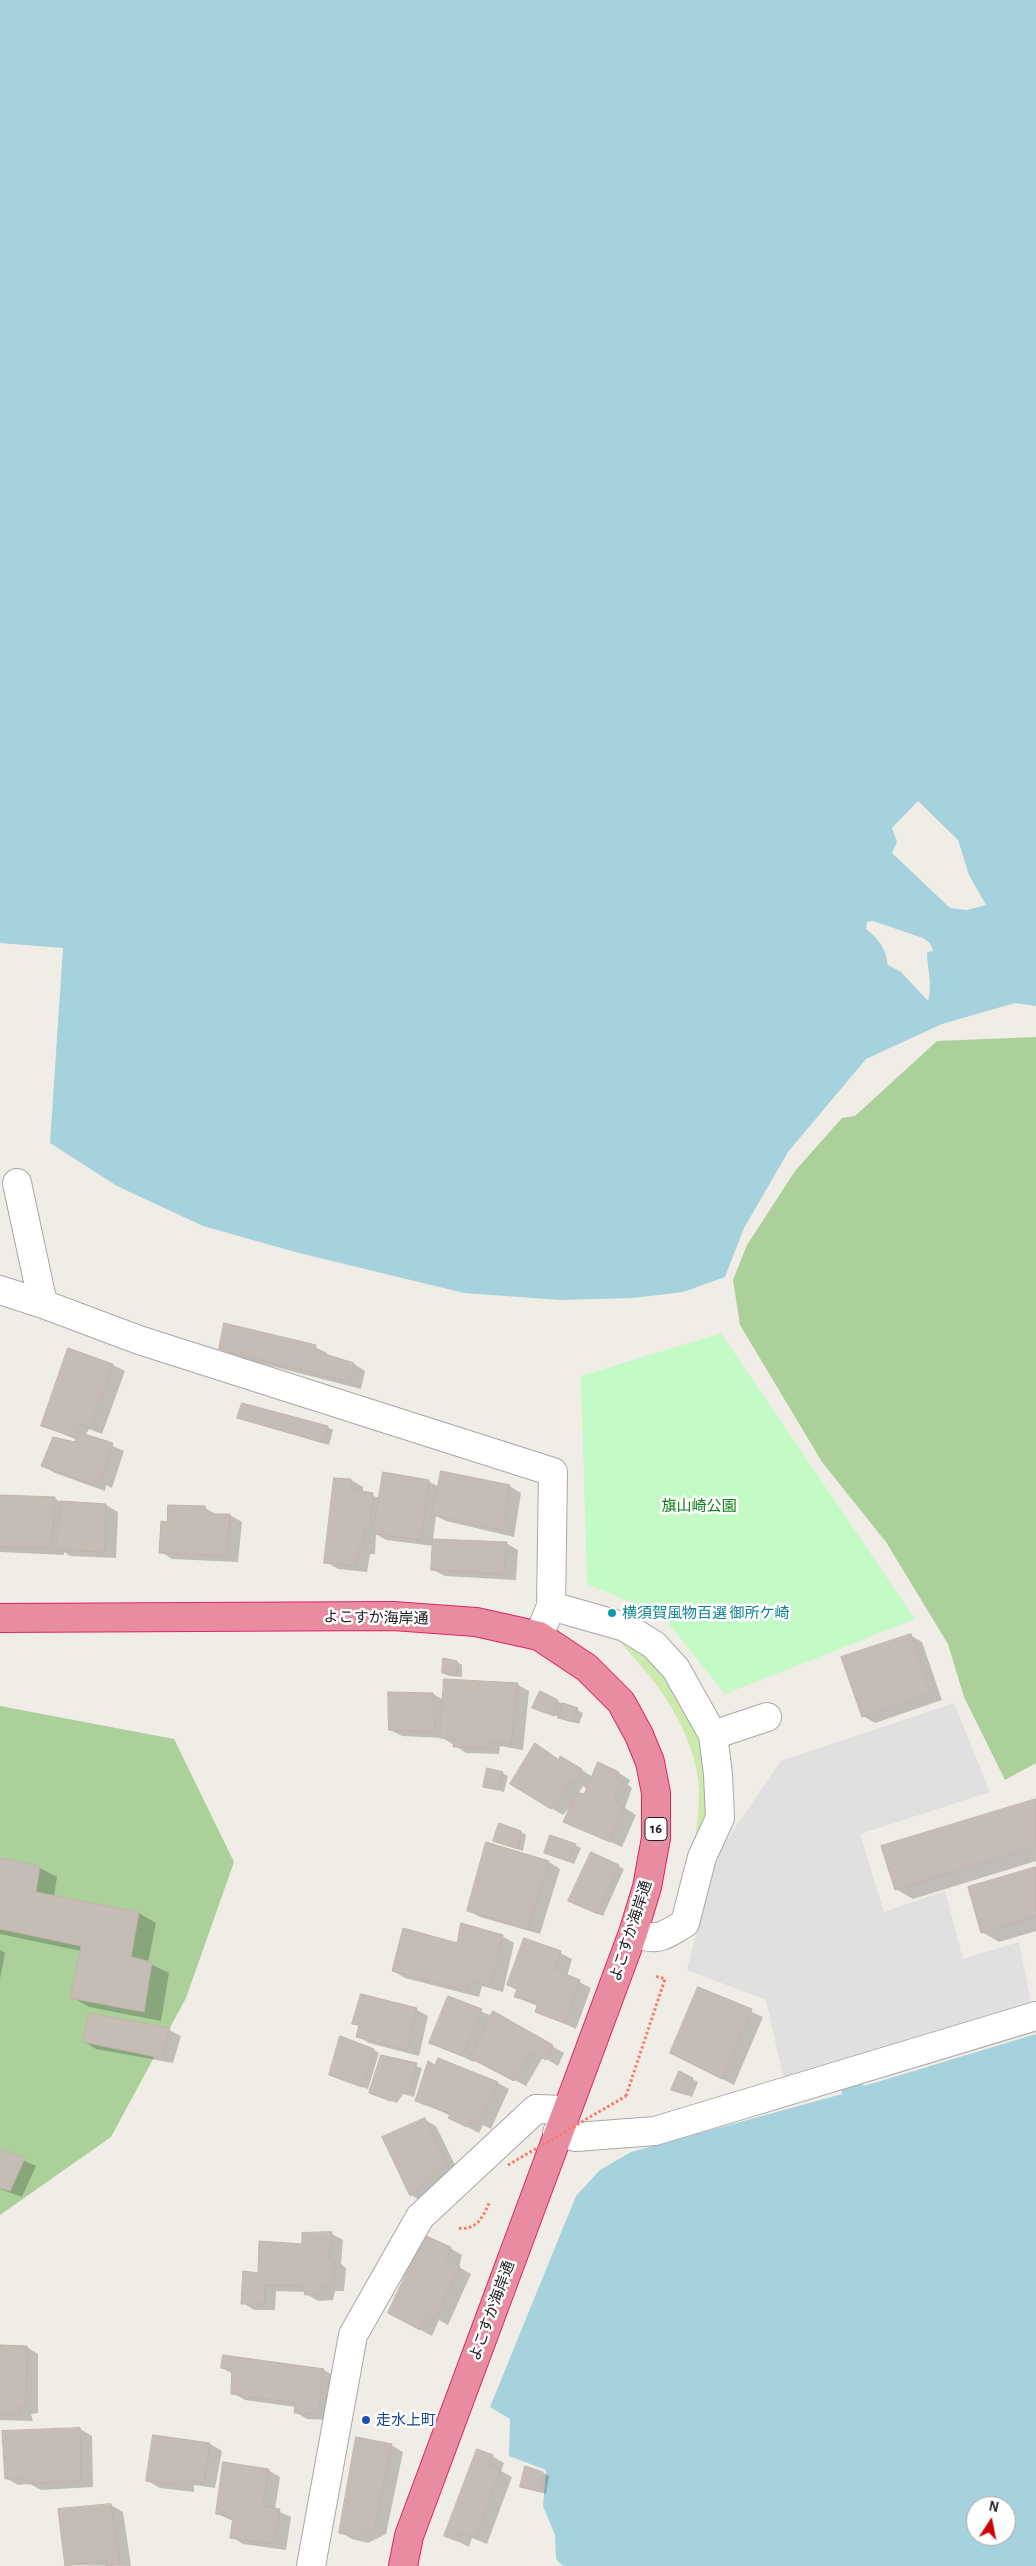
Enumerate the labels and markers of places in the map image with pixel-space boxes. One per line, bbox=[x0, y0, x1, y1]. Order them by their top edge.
place label: 横須賀風物百選 御所ケ崎 bbox=[622, 1604, 789, 1622]
marker: 横須賀風物百選 御所ケ崎 bbox=[606, 1607, 618, 1619]
place label: 走水上町 bbox=[376, 2411, 436, 2429]
marker: 走水上町 bbox=[360, 2414, 372, 2426]

